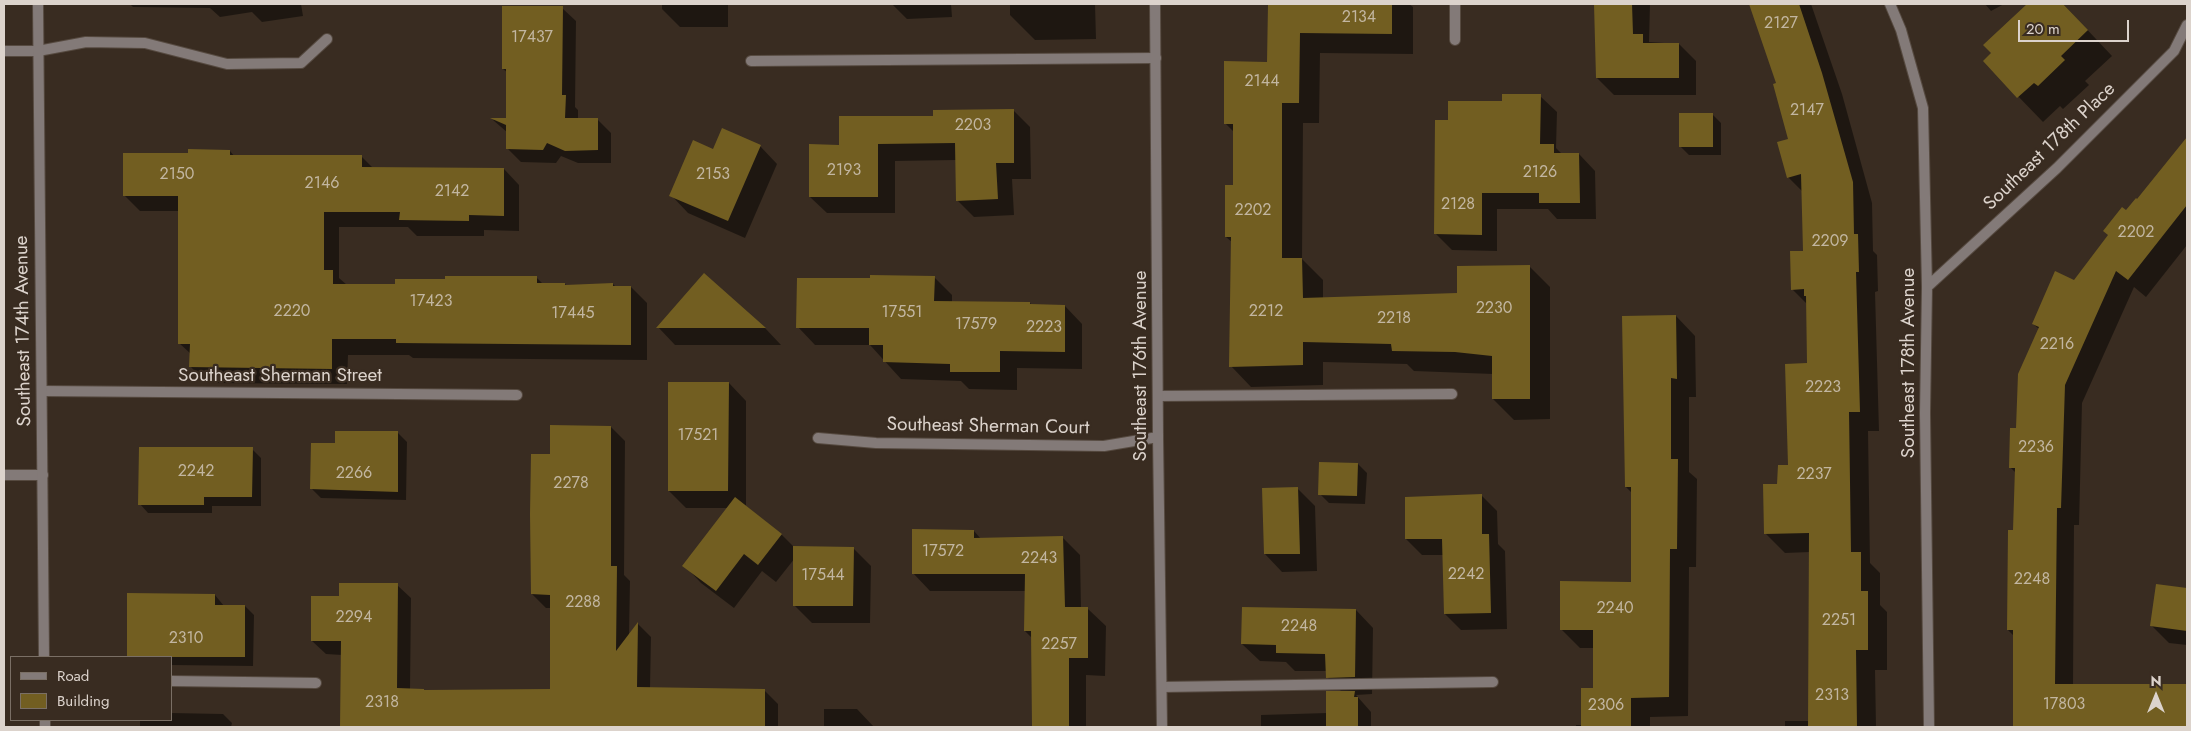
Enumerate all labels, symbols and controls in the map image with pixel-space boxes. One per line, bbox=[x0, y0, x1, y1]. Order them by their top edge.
house number: 2134 bbox=[1342, 8, 1376, 28]
scale bar bbox=[2021, 10, 2132, 42]
house number: 2127 bbox=[1764, 14, 1798, 34]
text: 20 m bbox=[2026, 18, 2060, 40]
house number: 17437 bbox=[511, 28, 553, 48]
house number: 2144 bbox=[1245, 72, 1279, 92]
street label: Southeast 178th Place bbox=[1979, 78, 2121, 216]
house number: 2147 bbox=[1790, 101, 1824, 121]
house number: 2203 bbox=[955, 116, 991, 136]
house number: 2193 bbox=[827, 161, 861, 181]
house number: 2126 bbox=[1523, 163, 1557, 183]
house number: 2150 bbox=[160, 165, 194, 185]
house number: 2153 bbox=[696, 165, 730, 185]
house number: 2146 bbox=[305, 174, 339, 194]
house number: 2142 bbox=[435, 182, 469, 202]
house number: 2128 bbox=[1441, 195, 1475, 215]
house number: 2202 bbox=[1235, 201, 1271, 221]
house number: 2202 bbox=[2118, 223, 2154, 243]
house number: 2209 bbox=[1811, 232, 1849, 252]
street label: Southeast 174th Avenue bbox=[11, 235, 37, 427]
street label: Southeast 178th Avenue bbox=[1898, 268, 1920, 458]
street label: Southeast 176th Avenue bbox=[1130, 270, 1152, 462]
house number: 17423 bbox=[410, 292, 452, 312]
house number: 2230 bbox=[1476, 299, 1512, 319]
house number: 2220 bbox=[274, 302, 310, 322]
house number: 2212 bbox=[1249, 302, 1283, 322]
house number: 17551 bbox=[882, 303, 922, 323]
house number: 17445 bbox=[551, 304, 595, 324]
house number: 2218 bbox=[1377, 309, 1411, 329]
house number: 17579 bbox=[955, 315, 997, 335]
house number: 2223 bbox=[1026, 318, 1062, 338]
house number: 2216 bbox=[2040, 335, 2074, 355]
street label: Southeast Sherman Street bbox=[178, 365, 382, 387]
house number: 2223 bbox=[1805, 378, 1841, 398]
street label: Southeast Sherman Court bbox=[886, 414, 1090, 440]
house number: 17521 bbox=[678, 426, 718, 446]
house number: 2236 bbox=[2018, 438, 2054, 458]
house number: 2242 bbox=[178, 462, 214, 482]
house number: 2266 bbox=[336, 464, 372, 484]
house number: 2237 bbox=[1796, 465, 1832, 485]
house number: 2278 bbox=[553, 474, 589, 494]
house number: 17572 bbox=[922, 542, 964, 562]
house number: 2243 bbox=[1021, 549, 1057, 569]
house number: 2242 bbox=[1448, 565, 1484, 585]
house number: 17544 bbox=[801, 566, 845, 586]
house number: 2248 bbox=[2014, 570, 2050, 590]
house number: 2288 bbox=[565, 593, 601, 613]
house number: 2240 bbox=[1596, 599, 1634, 619]
house number: 2294 bbox=[336, 608, 372, 628]
house number: 2251 bbox=[1822, 611, 1856, 631]
house number: 2248 bbox=[1281, 617, 1317, 637]
house number: 2310 bbox=[169, 629, 203, 649]
house number: 2257 bbox=[1041, 635, 1077, 655]
legend bbox=[10, 656, 172, 721]
text: Road bbox=[57, 665, 89, 687]
north arrow bbox=[2131, 671, 2181, 721]
text: N bbox=[2150, 671, 2162, 691]
house number: 2313 bbox=[1815, 686, 1849, 706]
text: Building bbox=[57, 690, 109, 712]
house number: 2318 bbox=[365, 693, 399, 713]
house number: 17803 bbox=[2043, 695, 2085, 715]
house number: 2306 bbox=[1588, 696, 1624, 716]

